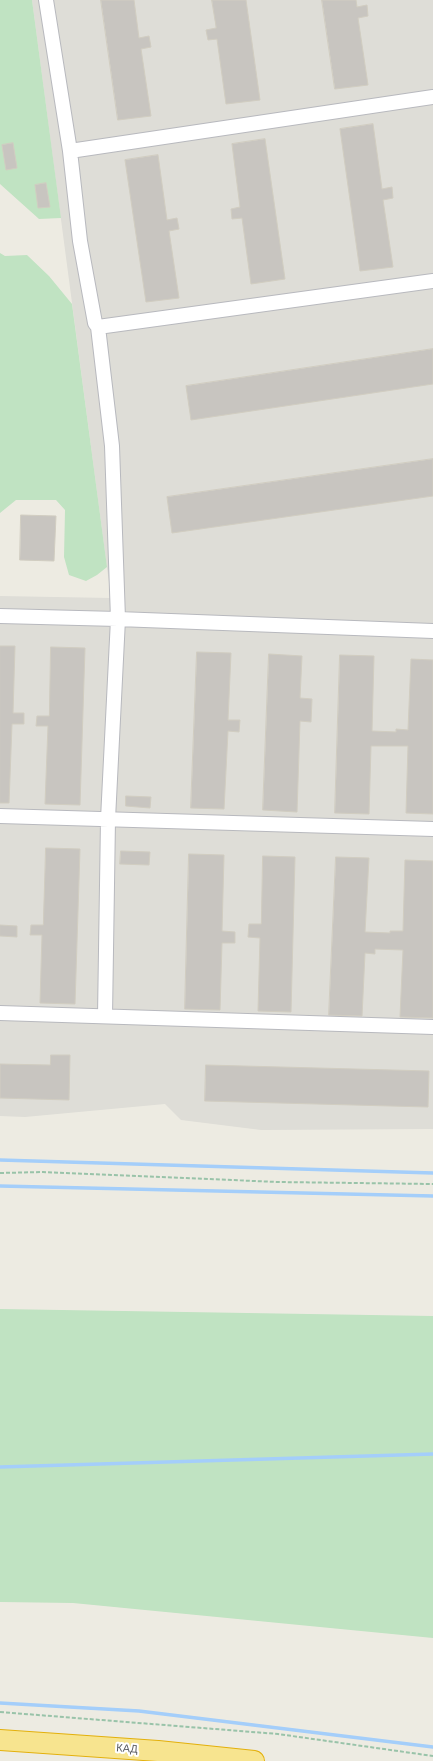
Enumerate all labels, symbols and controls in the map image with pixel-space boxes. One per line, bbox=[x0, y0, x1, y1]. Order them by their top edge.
street label: КАД bbox=[116, 1742, 138, 1756]

